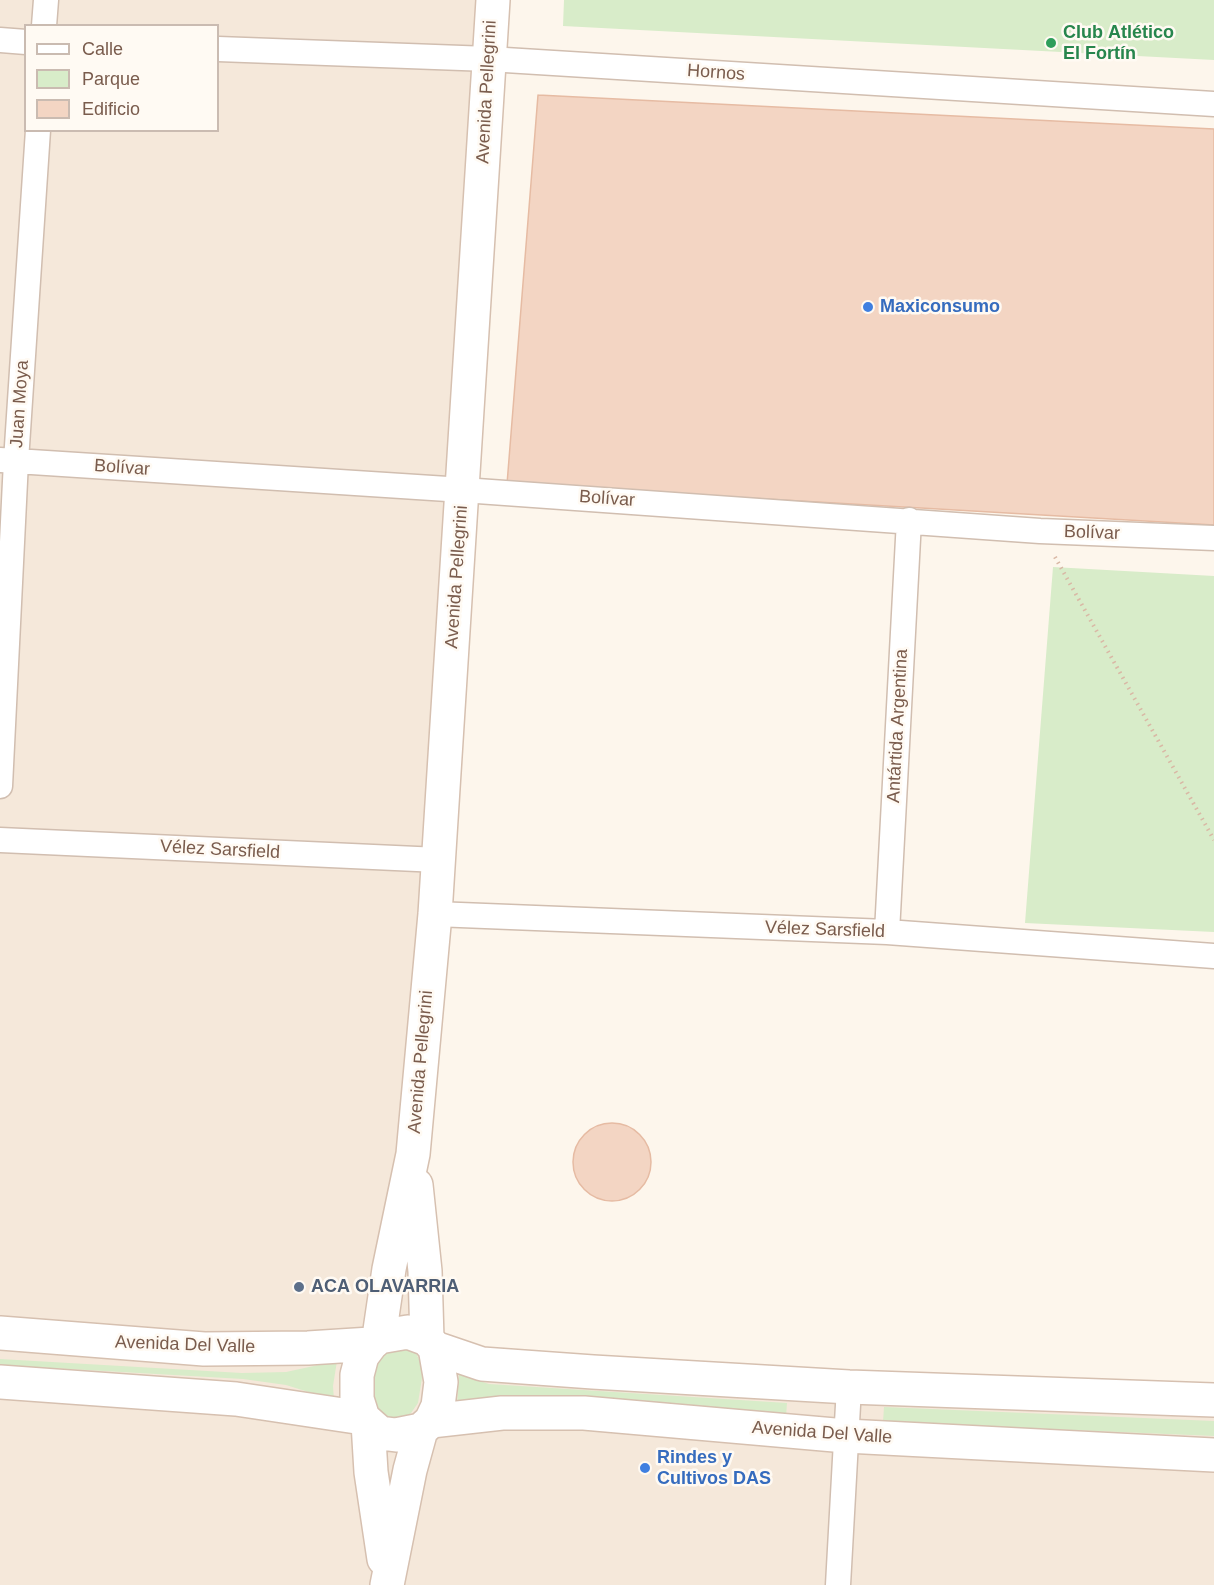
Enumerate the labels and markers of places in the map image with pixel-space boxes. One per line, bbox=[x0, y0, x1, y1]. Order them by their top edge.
place label: Club Atlético El Fortín bbox=[1063, 22, 1174, 64]
marker: Club Atlético El Fortín bbox=[1044, 36, 1058, 50]
place label: Maxiconsumo bbox=[880, 296, 1000, 318]
marker: Maxiconsumo bbox=[861, 300, 875, 314]
place label: ACA OLAVARRIA bbox=[311, 1276, 459, 1298]
marker: ACA OLAVARRIA bbox=[292, 1280, 306, 1294]
place label: Rindes y Cultivos DAS bbox=[657, 1447, 771, 1490]
marker: Rindes y Cultivos DAS bbox=[638, 1461, 652, 1475]

